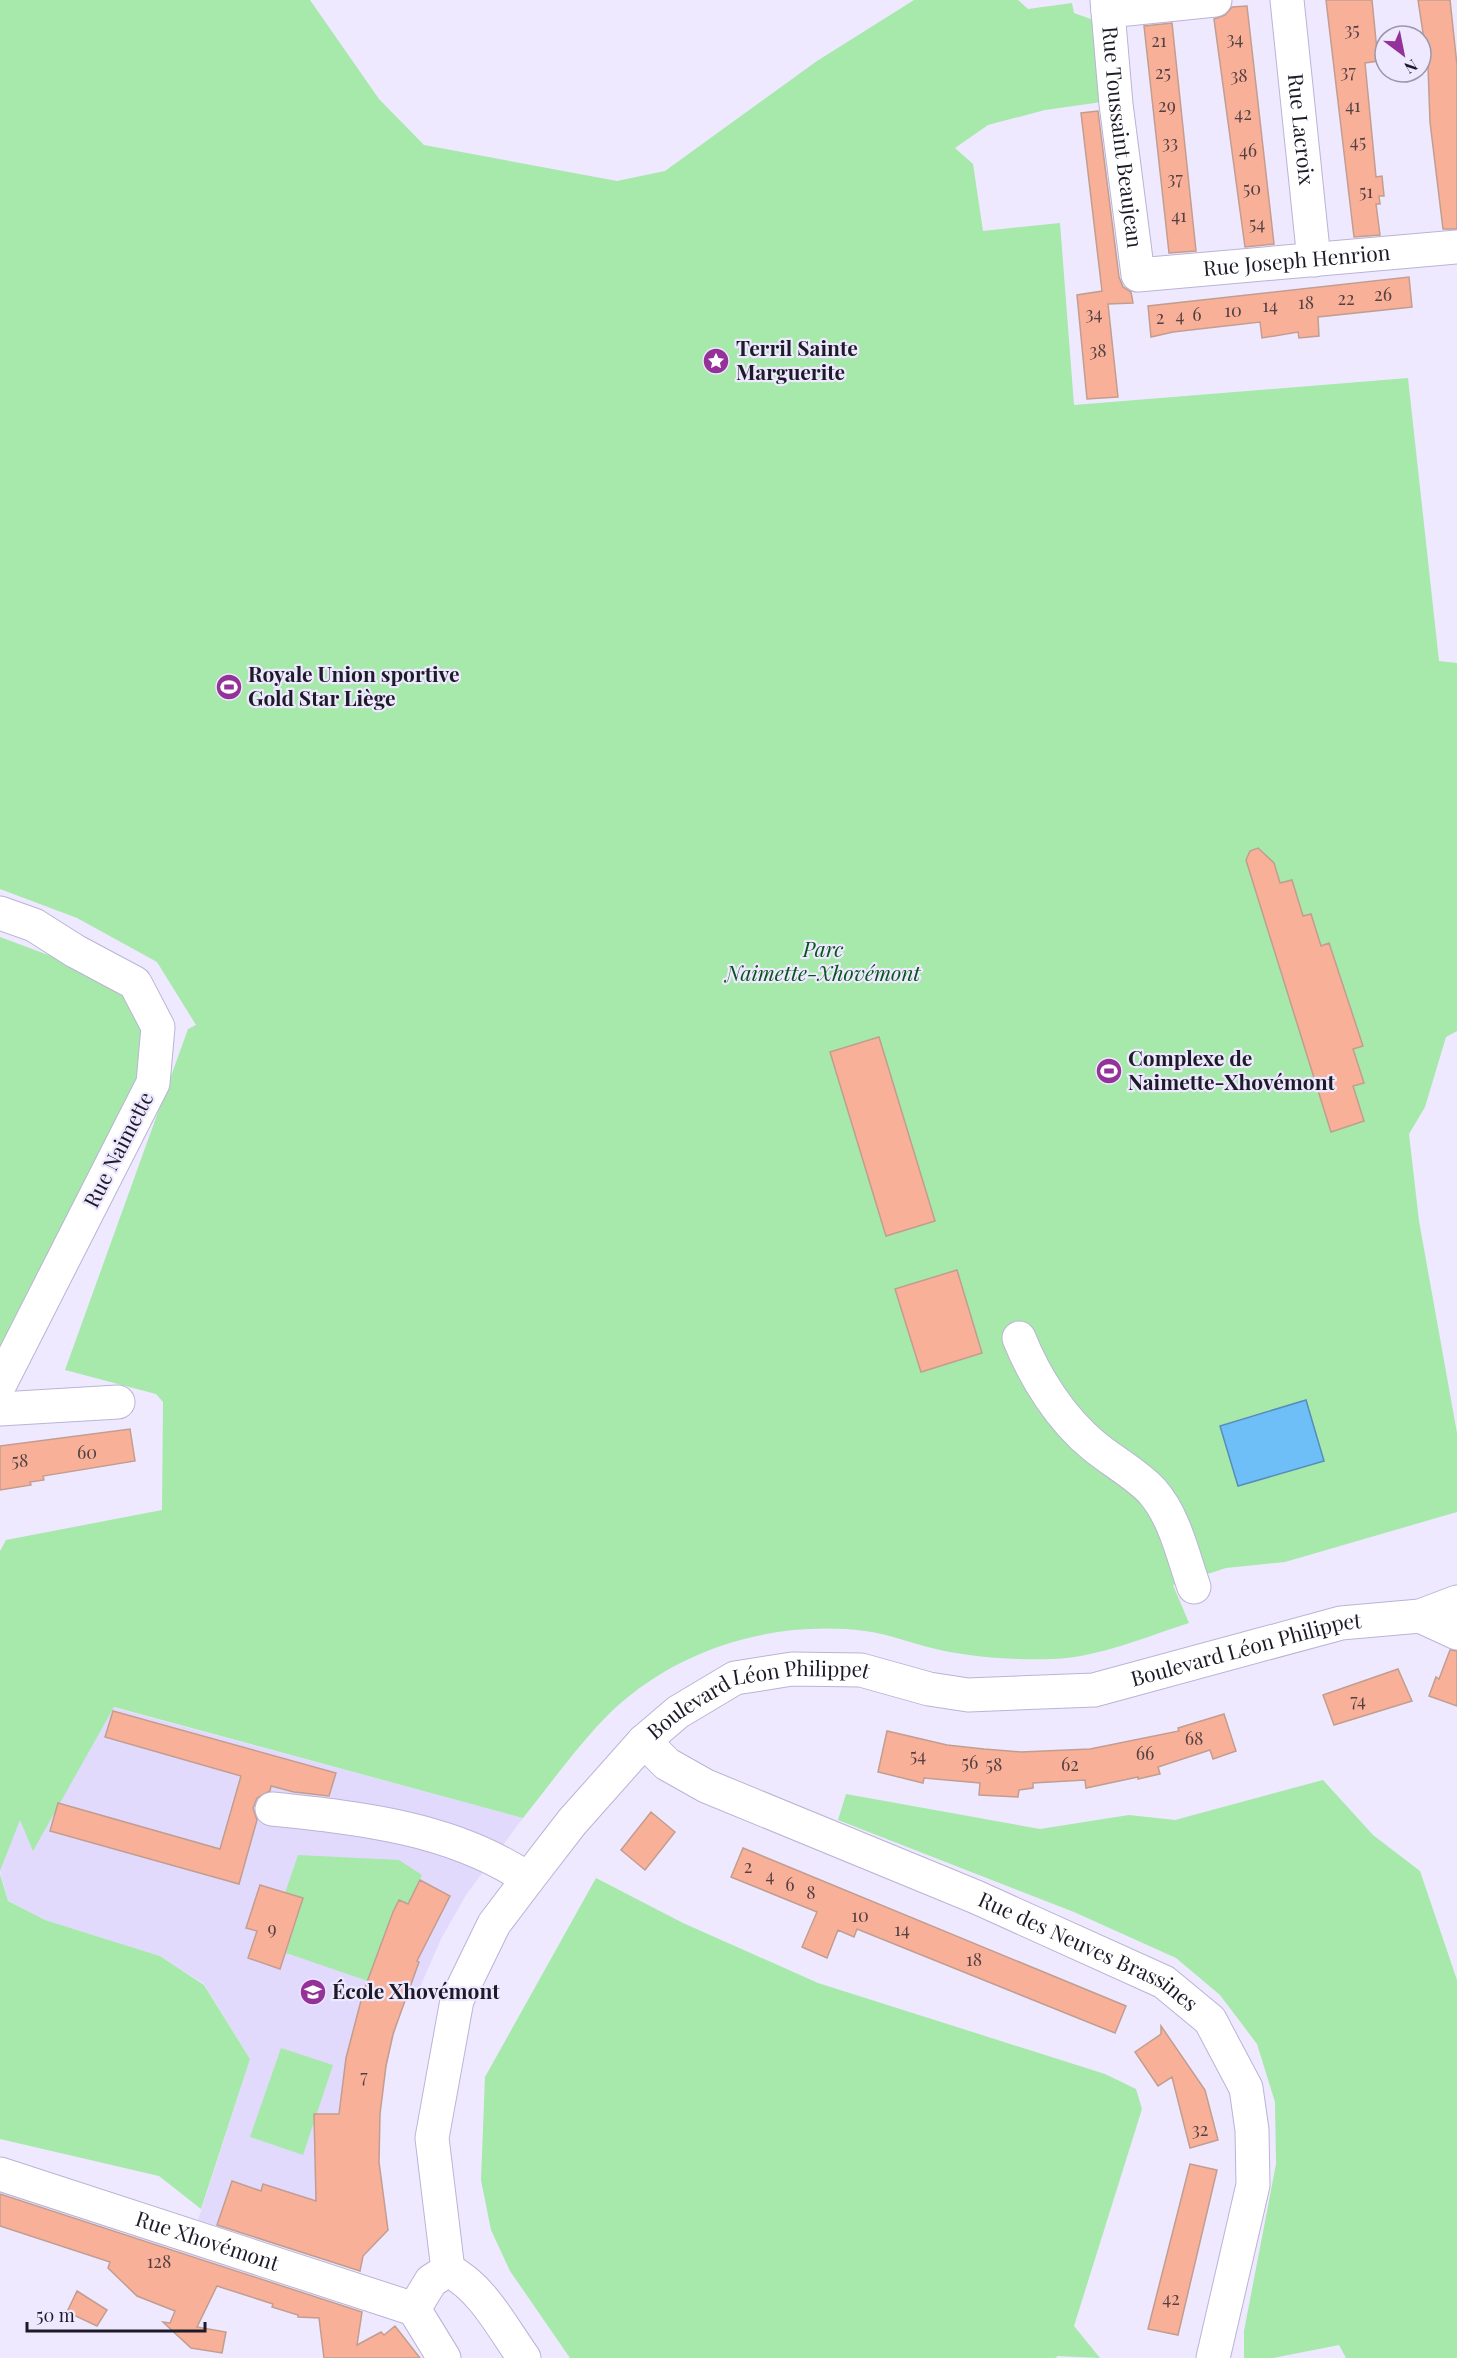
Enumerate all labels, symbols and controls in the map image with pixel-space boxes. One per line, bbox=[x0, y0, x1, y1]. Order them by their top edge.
house number: 35 bbox=[1344, 17, 1360, 41]
north arrow bbox=[1373, 24, 1433, 84]
street label: Rue Toussaint Beaujean bbox=[1097, 25, 1150, 250]
house number: 34 bbox=[1226, 26, 1244, 50]
house number: 21 bbox=[1151, 28, 1167, 52]
text: N bbox=[1400, 55, 1422, 79]
house number: 37 bbox=[1340, 59, 1356, 83]
house number: 25 bbox=[1155, 60, 1171, 84]
house number: 38 bbox=[1230, 63, 1248, 87]
street label: Rue Lacroix bbox=[1283, 72, 1322, 186]
house number: 29 bbox=[1158, 93, 1176, 117]
house number: 41 bbox=[1345, 93, 1361, 117]
house number: 42 bbox=[1234, 101, 1252, 125]
house number: 45 bbox=[1350, 129, 1366, 153]
house number: 33 bbox=[1162, 130, 1178, 154]
house number: 46 bbox=[1239, 138, 1257, 162]
house number: 37 bbox=[1167, 166, 1183, 190]
house number: 50 bbox=[1243, 176, 1261, 200]
house number: 51 bbox=[1359, 179, 1373, 203]
house number: 41 bbox=[1171, 203, 1187, 227]
house number: 54 bbox=[1249, 211, 1265, 235]
street label: Rue Joseph Henrion bbox=[1202, 237, 1392, 281]
house number: 26 bbox=[1374, 282, 1392, 306]
house number: 22 bbox=[1337, 286, 1355, 310]
house number: 18 bbox=[1298, 290, 1314, 314]
house number: 14 bbox=[1262, 293, 1278, 317]
house number: 10 bbox=[1224, 298, 1242, 322]
house number: 34 bbox=[1085, 301, 1103, 325]
house number: 6 bbox=[1192, 302, 1202, 326]
house number: 4 bbox=[1176, 303, 1185, 327]
house number: 2 bbox=[1156, 305, 1164, 329]
place label: Terril Sainte Marguerite bbox=[736, 333, 858, 385]
house number: 38 bbox=[1089, 338, 1107, 362]
place icon: Terril Sainte Marguerite bbox=[701, 346, 731, 376]
place label: Royale Union sportive Gold Star Liège bbox=[248, 659, 460, 711]
sports icon: Royale Union sportive Gold Star Liège bbox=[214, 672, 244, 702]
park label: Parc Naimette-Xhovémont bbox=[724, 934, 921, 986]
place label: Complexe de Naimette-Xhovémont bbox=[1128, 1043, 1336, 1095]
sports icon: Complexe de Naimette-Xhovémont bbox=[1094, 1056, 1124, 1086]
street label: Rue Naimette bbox=[76, 1086, 158, 1212]
house number: 60 bbox=[77, 1440, 97, 1464]
house number: 58 bbox=[12, 1448, 28, 1472]
street label: Boulevard Léon Philippet bbox=[1127, 1605, 1363, 1691]
street label: Boulevard Léon Philippet bbox=[640, 1653, 874, 1745]
house number: 74 bbox=[1350, 1688, 1366, 1712]
house number: 68 bbox=[1185, 1726, 1203, 1750]
house number: 66 bbox=[1136, 1741, 1154, 1765]
house number: 54 bbox=[910, 1743, 926, 1767]
house number: 56 bbox=[962, 1750, 978, 1774]
house number: 58 bbox=[986, 1752, 1002, 1776]
house number: 62 bbox=[1061, 1752, 1079, 1776]
house number: 2 bbox=[744, 1854, 752, 1878]
house number: 4 bbox=[766, 1863, 775, 1887]
house number: 6 bbox=[785, 1872, 795, 1896]
house number: 8 bbox=[806, 1880, 816, 1904]
street label: Rue des Neuves Brassines bbox=[974, 1884, 1205, 2016]
house number: 10 bbox=[851, 1903, 869, 1927]
house number: 9 bbox=[267, 1916, 277, 1940]
house number: 14 bbox=[894, 1917, 910, 1941]
house number: 18 bbox=[966, 1947, 982, 1971]
place label: École Xhovémont bbox=[332, 1976, 500, 2004]
school or university icon: École Xhovémont bbox=[298, 1977, 328, 2007]
house number: 7 bbox=[360, 2064, 368, 2088]
house number: 32 bbox=[1192, 2117, 1208, 2141]
street label: Rue Xhovémont bbox=[133, 2203, 284, 2276]
house number: 128 bbox=[147, 2249, 171, 2273]
house number: 42 bbox=[1162, 2286, 1180, 2310]
scale bar bbox=[27, 2295, 206, 2333]
text: 50 m bbox=[36, 2303, 75, 2327]

